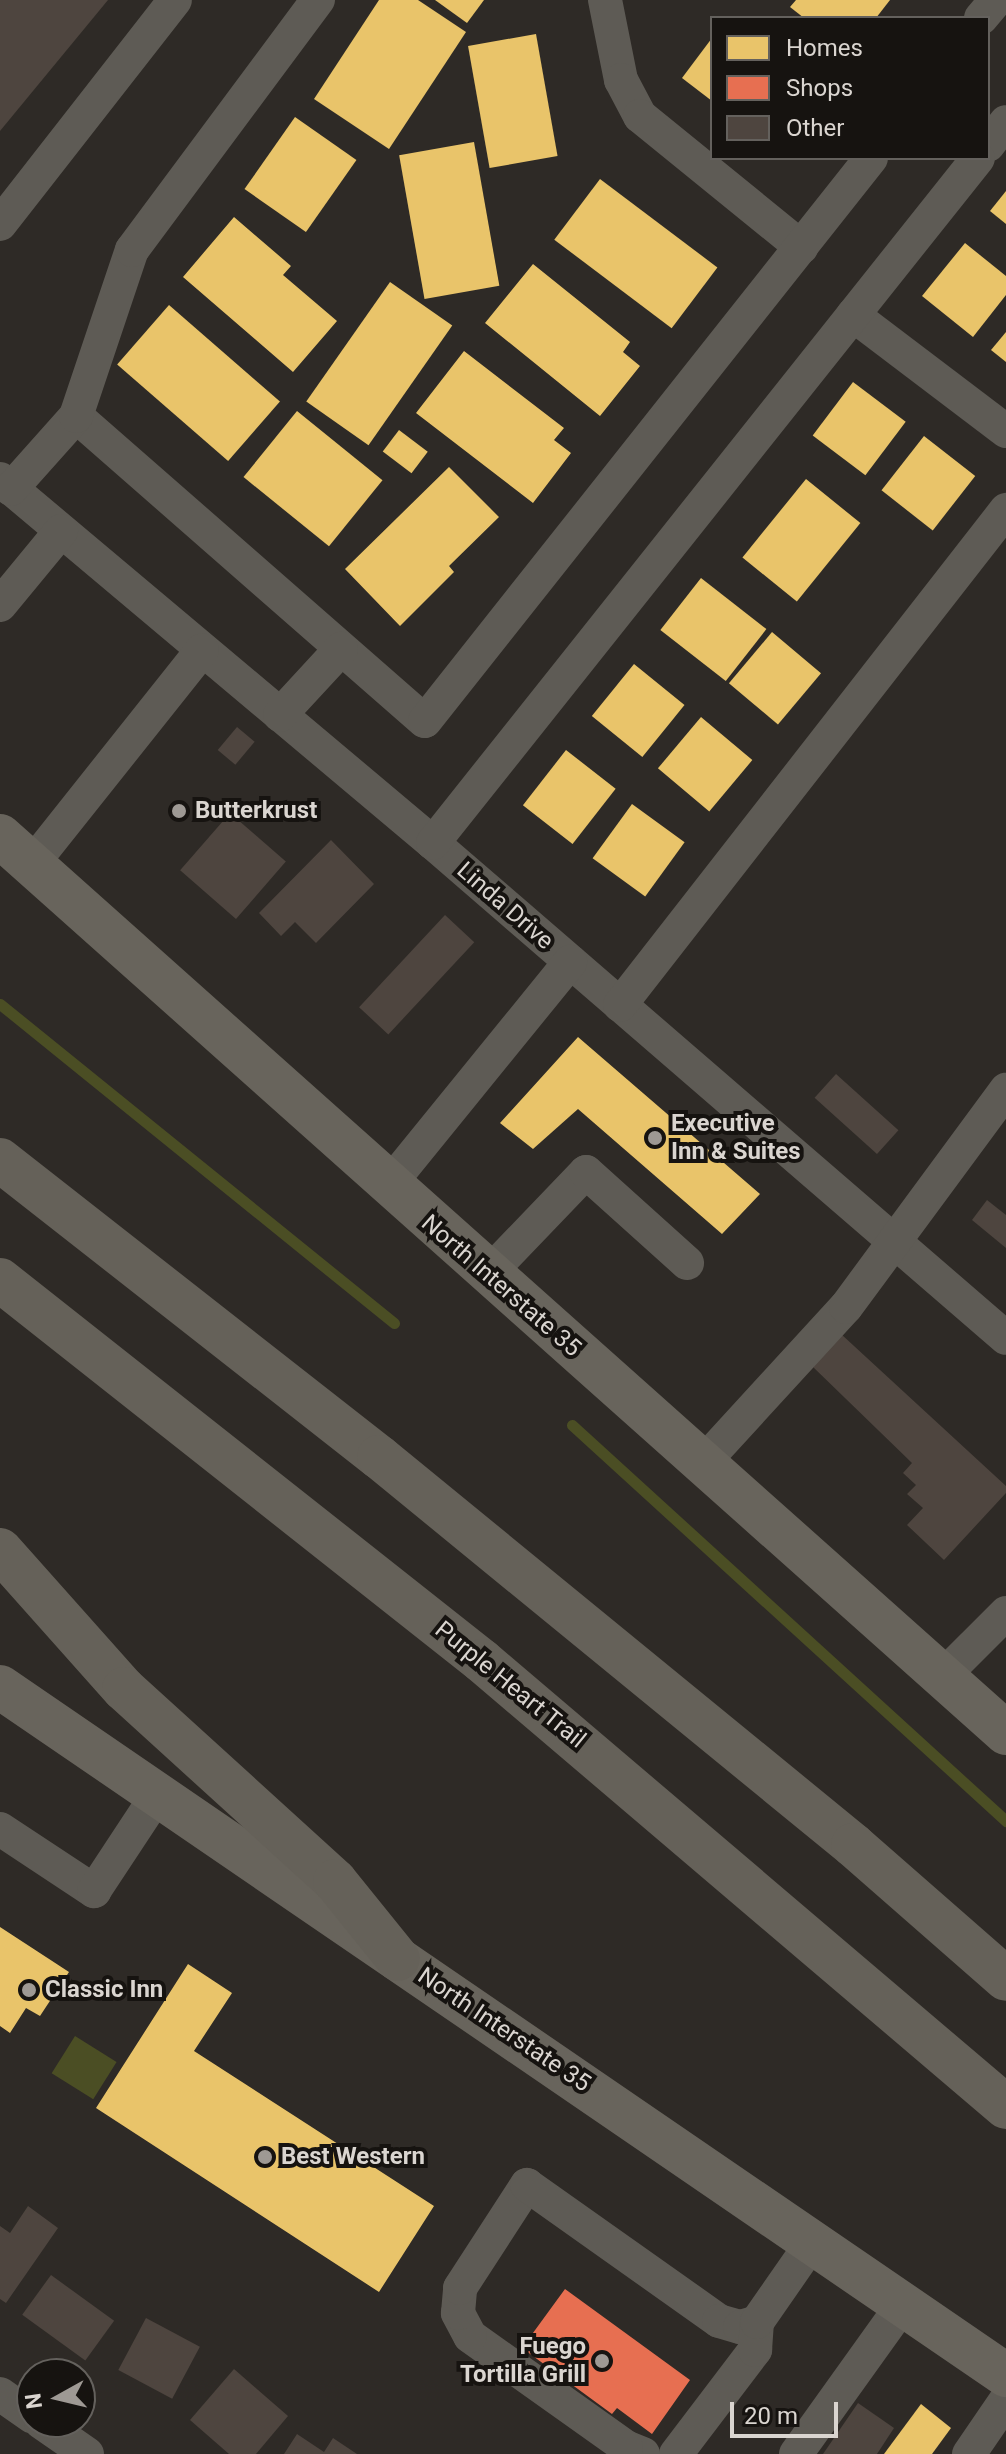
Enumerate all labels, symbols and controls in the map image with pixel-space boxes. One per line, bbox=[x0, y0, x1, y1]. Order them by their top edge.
legend bbox=[710, 16, 990, 160]
text: Homes bbox=[786, 34, 863, 62]
text: Shops bbox=[786, 74, 853, 102]
text: Other bbox=[786, 114, 844, 142]
place label: Butterkrust bbox=[195, 797, 317, 825]
marker: Butterkrust bbox=[170, 802, 188, 820]
street label: Linda Drive bbox=[451, 856, 559, 956]
place label: Executive Inn & Suites bbox=[671, 1110, 801, 1166]
marker: Executive Inn & Suites bbox=[646, 1129, 664, 1147]
street label: North Interstate 35 bbox=[415, 1209, 587, 1363]
street label: Purple Heart Trail bbox=[429, 1615, 591, 1755]
street label: North Interstate 35 bbox=[412, 1962, 596, 2098]
place label: Classic Inn bbox=[45, 1976, 163, 2004]
marker: Classic Inn bbox=[20, 1981, 38, 1999]
place label: Best Western bbox=[281, 2143, 425, 2171]
marker: Best Western bbox=[256, 2148, 274, 2166]
place label: Fuego Tortilla Grill bbox=[460, 2333, 586, 2389]
marker: Fuego Tortilla Grill bbox=[593, 2352, 611, 2370]
north arrow bbox=[16, 2358, 96, 2438]
scale bar bbox=[734, 2386, 842, 2436]
text: N bbox=[20, 2392, 47, 2411]
text: 20 m bbox=[744, 2402, 798, 2430]

